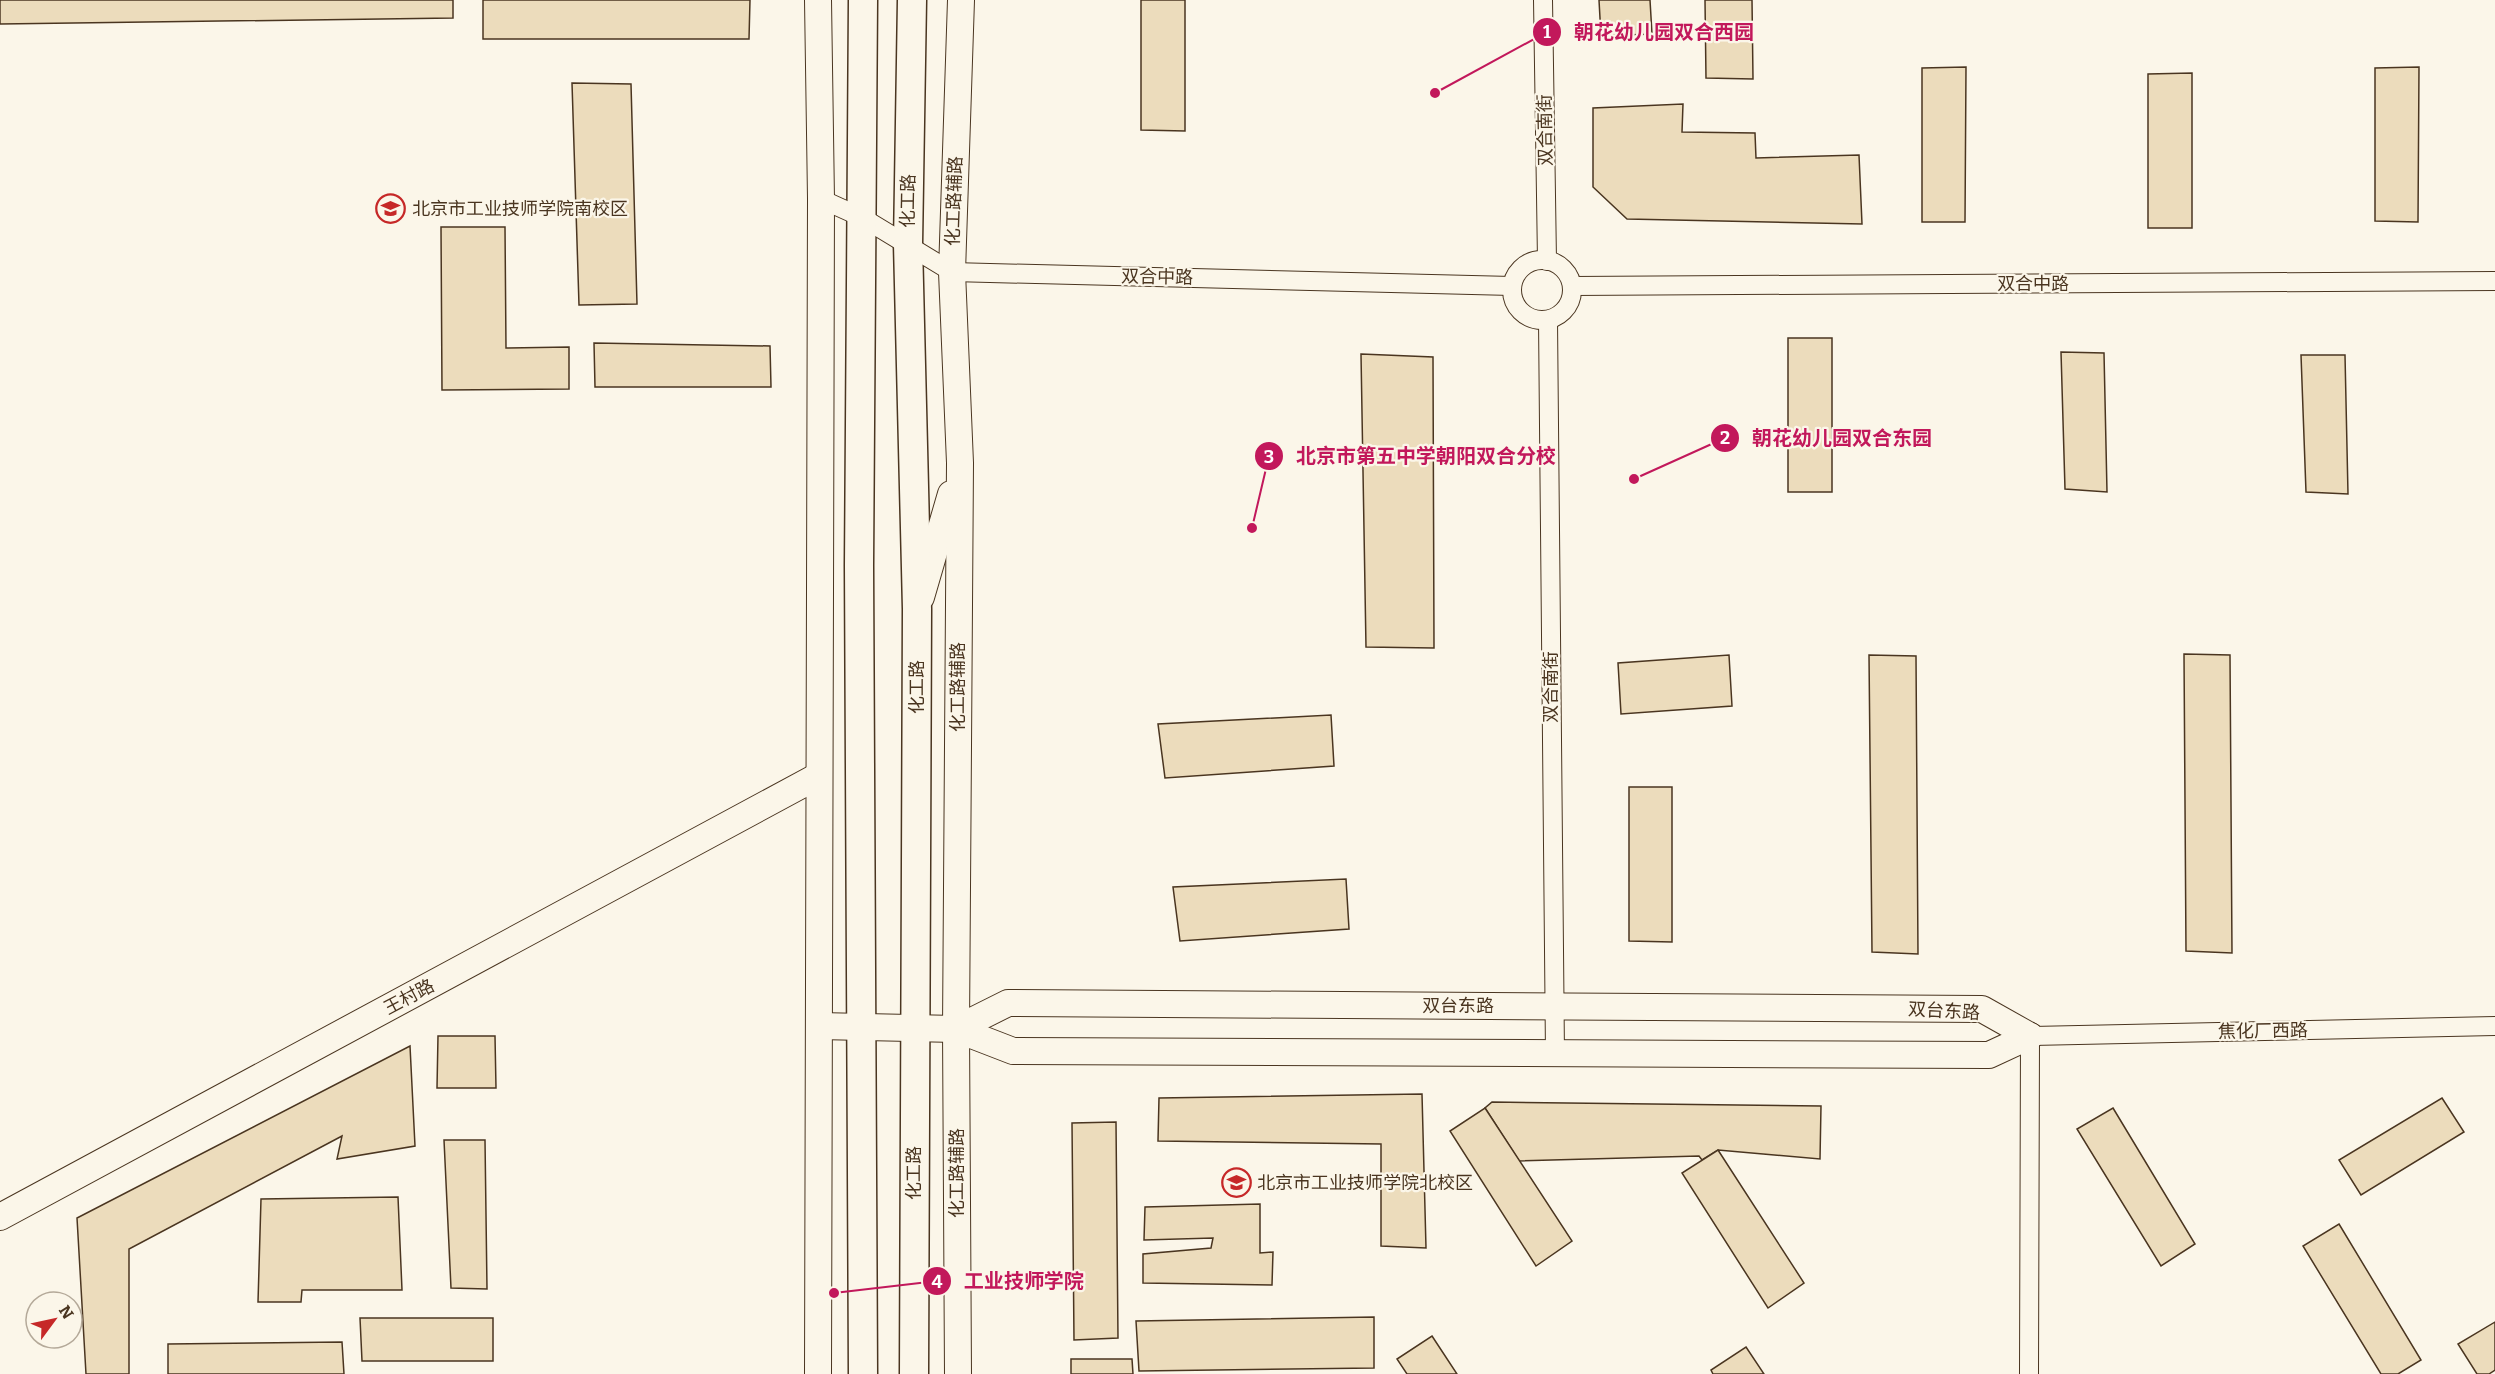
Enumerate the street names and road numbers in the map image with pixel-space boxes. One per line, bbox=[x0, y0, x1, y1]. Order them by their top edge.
street label: 双合南街 bbox=[1533, 94, 1557, 166]
street label: 化工路辅路 bbox=[941, 156, 967, 246]
street label: 化工路 bbox=[897, 174, 919, 228]
street label: 双合中路 bbox=[1121, 265, 1193, 289]
street label: 双合中路 bbox=[1997, 273, 2069, 295]
street label: 化工路辅路 bbox=[947, 642, 969, 732]
street label: 双合南街 bbox=[1540, 651, 1562, 723]
street label: 化工路 bbox=[906, 660, 928, 714]
street label: 王村路 bbox=[380, 975, 438, 1019]
street label: 双台东路 bbox=[1422, 995, 1494, 1017]
street label: 双台东路 bbox=[1907, 998, 1981, 1024]
street label: 焦化厂西路 bbox=[2218, 1019, 2308, 1043]
street label: 化工路辅路 bbox=[946, 1128, 968, 1218]
street label: 化工路 bbox=[903, 1146, 925, 1200]

